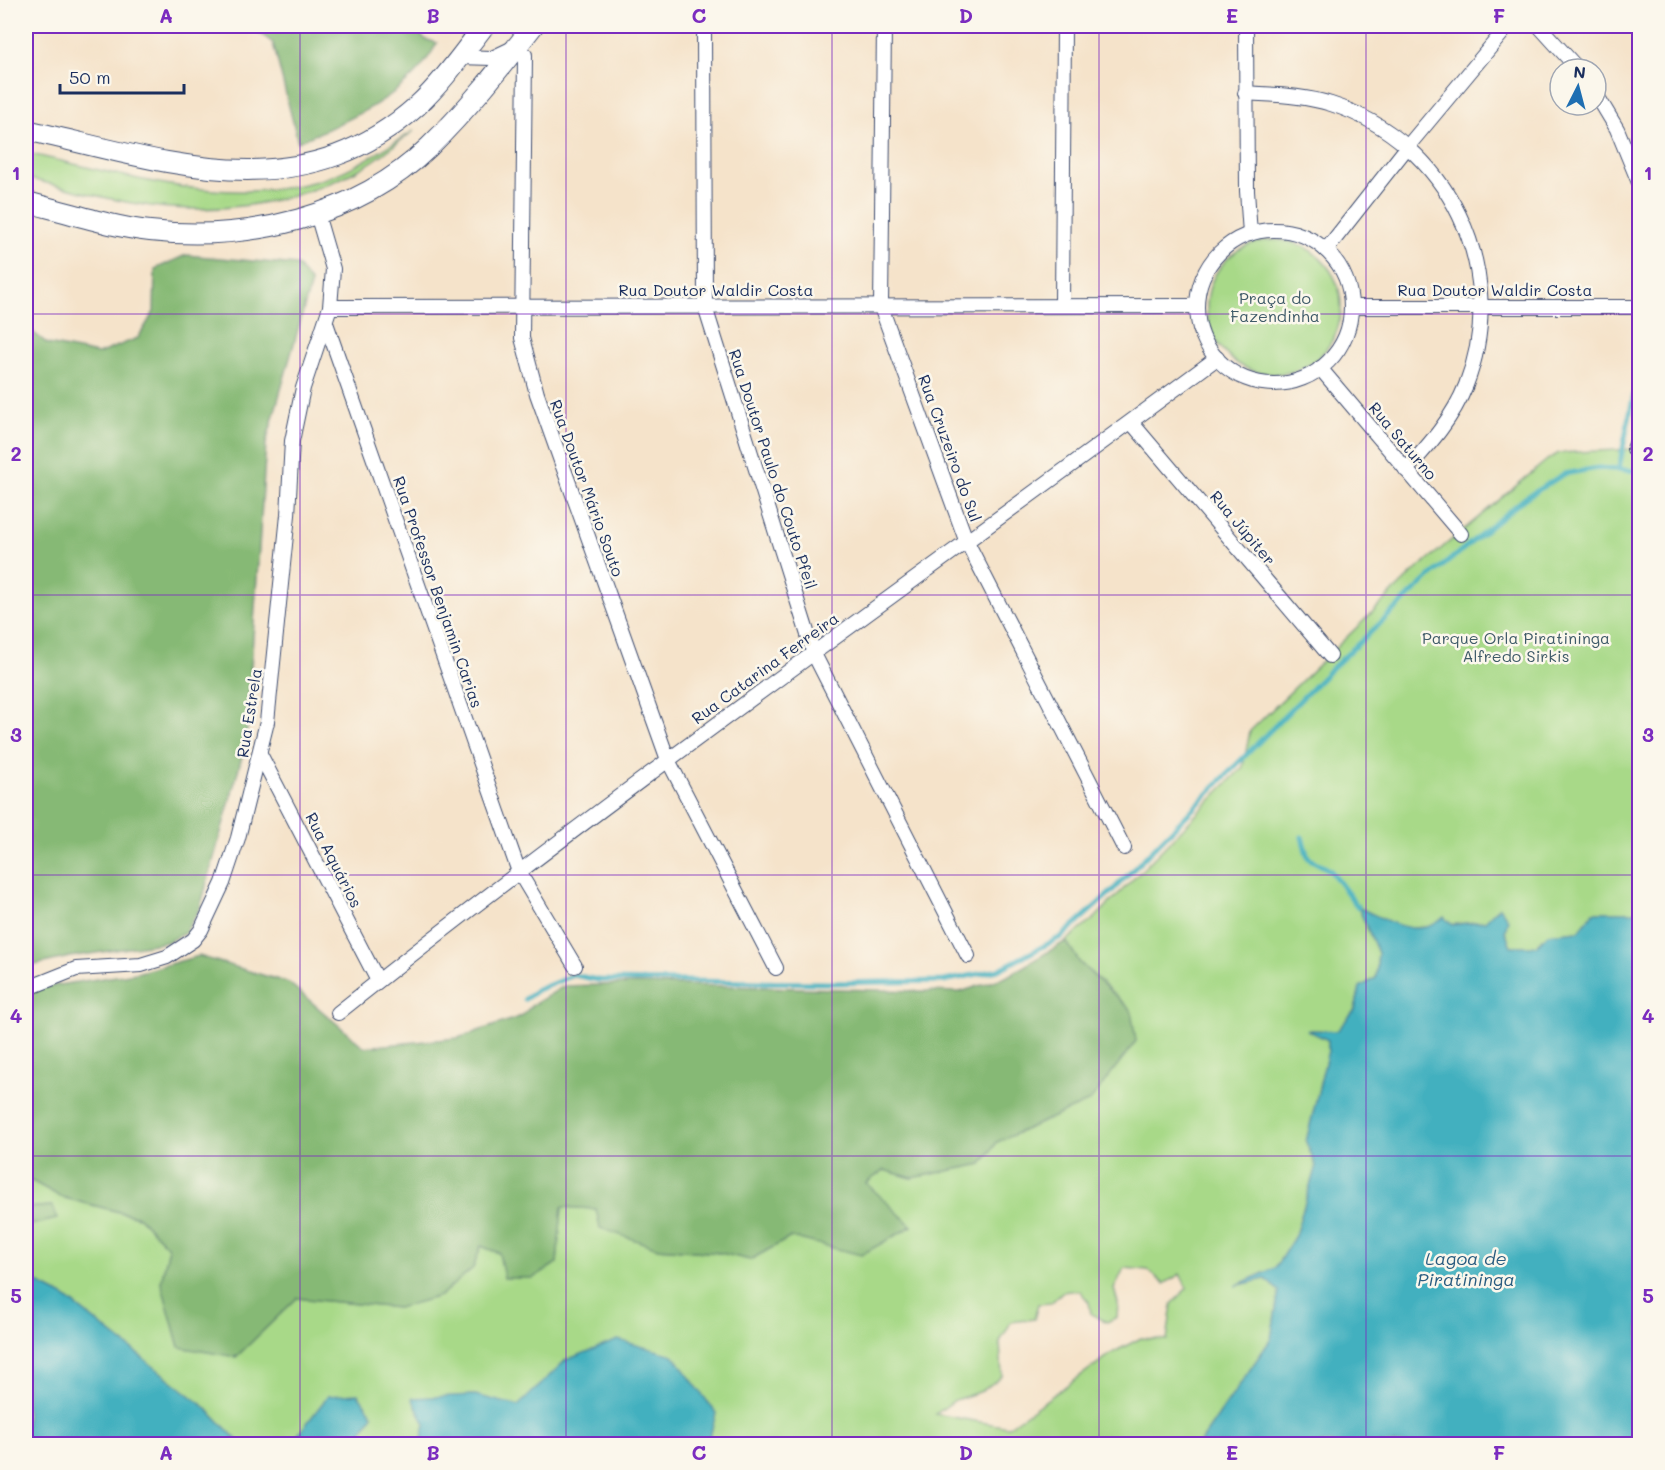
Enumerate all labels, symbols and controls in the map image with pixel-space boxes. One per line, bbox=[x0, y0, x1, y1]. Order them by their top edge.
text: A bbox=[159, 2, 173, 28]
text: B bbox=[426, 2, 440, 28]
text: C bbox=[692, 2, 707, 28]
text: D bbox=[959, 2, 973, 28]
text: E bbox=[1226, 2, 1238, 28]
text: F bbox=[1493, 2, 1506, 28]
scale bar bbox=[60, 57, 184, 95]
north arrow bbox=[1548, 57, 1608, 117]
text: N bbox=[1572, 61, 1587, 83]
text: 50 m bbox=[69, 65, 111, 89]
text: 1 bbox=[12, 159, 20, 185]
text: 1 bbox=[1644, 159, 1652, 185]
street label: Rua Doutor Waldir Costa bbox=[619, 279, 813, 300]
street label: Rua Doutor Waldir Costa bbox=[1398, 279, 1592, 300]
park label: Praça do Fazendinha bbox=[1230, 287, 1320, 326]
street label: Rua Doutor Paulo do Couto Pfeil bbox=[725, 346, 822, 591]
street label: Rua Cruzeiro do Sul bbox=[914, 371, 987, 524]
street label: Rua Doutor Mário Souto bbox=[546, 396, 629, 579]
street label: Rua Saturno bbox=[1365, 397, 1442, 484]
text: 2 bbox=[10, 440, 22, 466]
text: 2 bbox=[1642, 440, 1654, 466]
street label: Rua Professor Benjamin Carias bbox=[389, 473, 488, 710]
street label: Rua Júpiter bbox=[1206, 486, 1281, 569]
street label: Rua Catarina Ferreira bbox=[687, 607, 843, 728]
park label: Parque Orla Piratininga Alfredo Sirkis bbox=[1422, 627, 1610, 666]
street label: Rua Estrela bbox=[231, 667, 266, 759]
text: 3 bbox=[10, 721, 22, 747]
text: 3 bbox=[1642, 721, 1654, 747]
street label: Rua Aquários bbox=[301, 809, 367, 911]
text: 4 bbox=[10, 1002, 23, 1028]
text: 4 bbox=[1642, 1002, 1655, 1028]
water label: Lagoa de Piratininga bbox=[1417, 1246, 1515, 1291]
text: 5 bbox=[10, 1282, 22, 1308]
text: 5 bbox=[1642, 1282, 1654, 1308]
text: A bbox=[159, 1439, 173, 1465]
text: B bbox=[426, 1439, 440, 1465]
text: C bbox=[692, 1439, 707, 1465]
text: D bbox=[959, 1439, 973, 1465]
text: E bbox=[1226, 1439, 1238, 1465]
text: F bbox=[1493, 1439, 1506, 1465]

